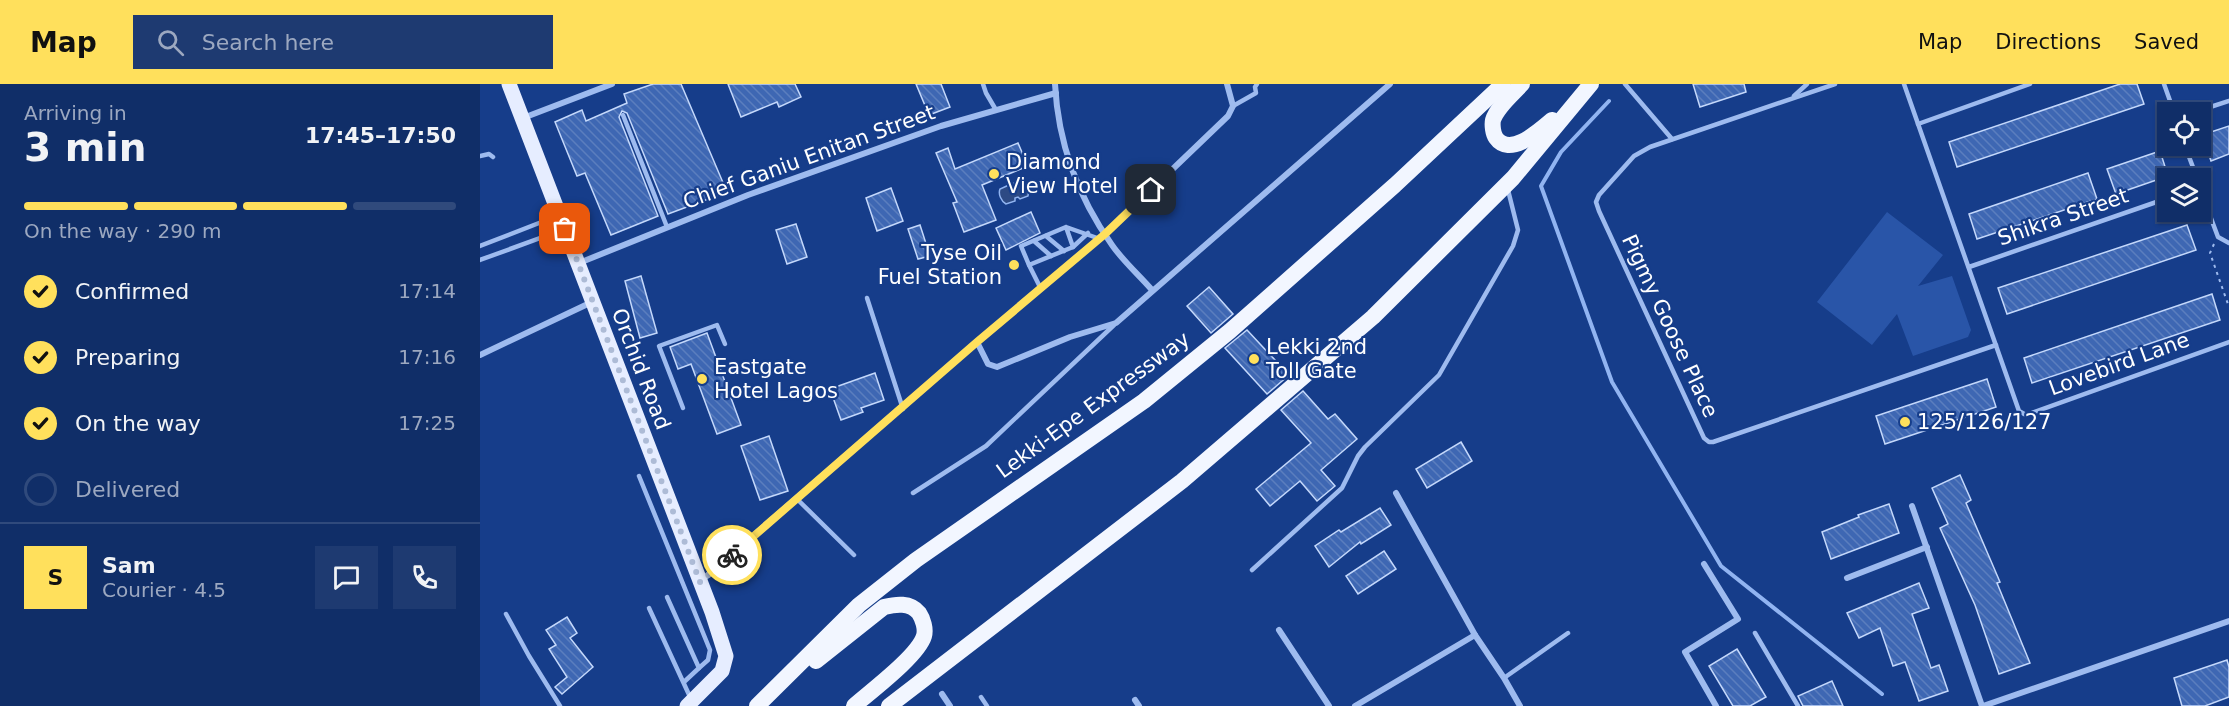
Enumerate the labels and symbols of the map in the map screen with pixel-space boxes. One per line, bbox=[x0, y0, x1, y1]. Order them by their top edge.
street label: Chief Ganiu Enitan Street bbox=[680, 100, 938, 214]
place label: Diamond View Hotel bbox=[1006, 150, 1118, 198]
pin bbox=[1125, 164, 1176, 215]
marker: Diamond View Hotel bbox=[987, 167, 1001, 181]
street label: Shikra Street bbox=[1995, 183, 2131, 251]
pin bbox=[539, 203, 590, 254]
street label: Pigmy Goose Place bbox=[1617, 231, 1723, 421]
place label: Tyse Oil Fuel Station bbox=[878, 241, 1002, 289]
marker: Tyse Oil Fuel Station bbox=[1007, 258, 1021, 272]
street label: Orchid Road bbox=[607, 305, 675, 433]
street label: Lekki-Epe Expressway bbox=[992, 327, 1194, 483]
street label: Lovebird Lane bbox=[2045, 327, 2193, 401]
place label: Lekki 2nd Toll Gate bbox=[1265, 335, 1367, 383]
marker: Lekki 2nd Toll Gate bbox=[1247, 352, 1261, 366]
place label: Eastgate Hotel Lagos bbox=[714, 355, 838, 403]
marker: Eastgate Hotel Lagos bbox=[695, 372, 709, 386]
place label: 125/126/127 bbox=[1917, 410, 2051, 434]
marker: 125/126/127 bbox=[1898, 415, 1912, 429]
courier bbox=[702, 525, 762, 585]

